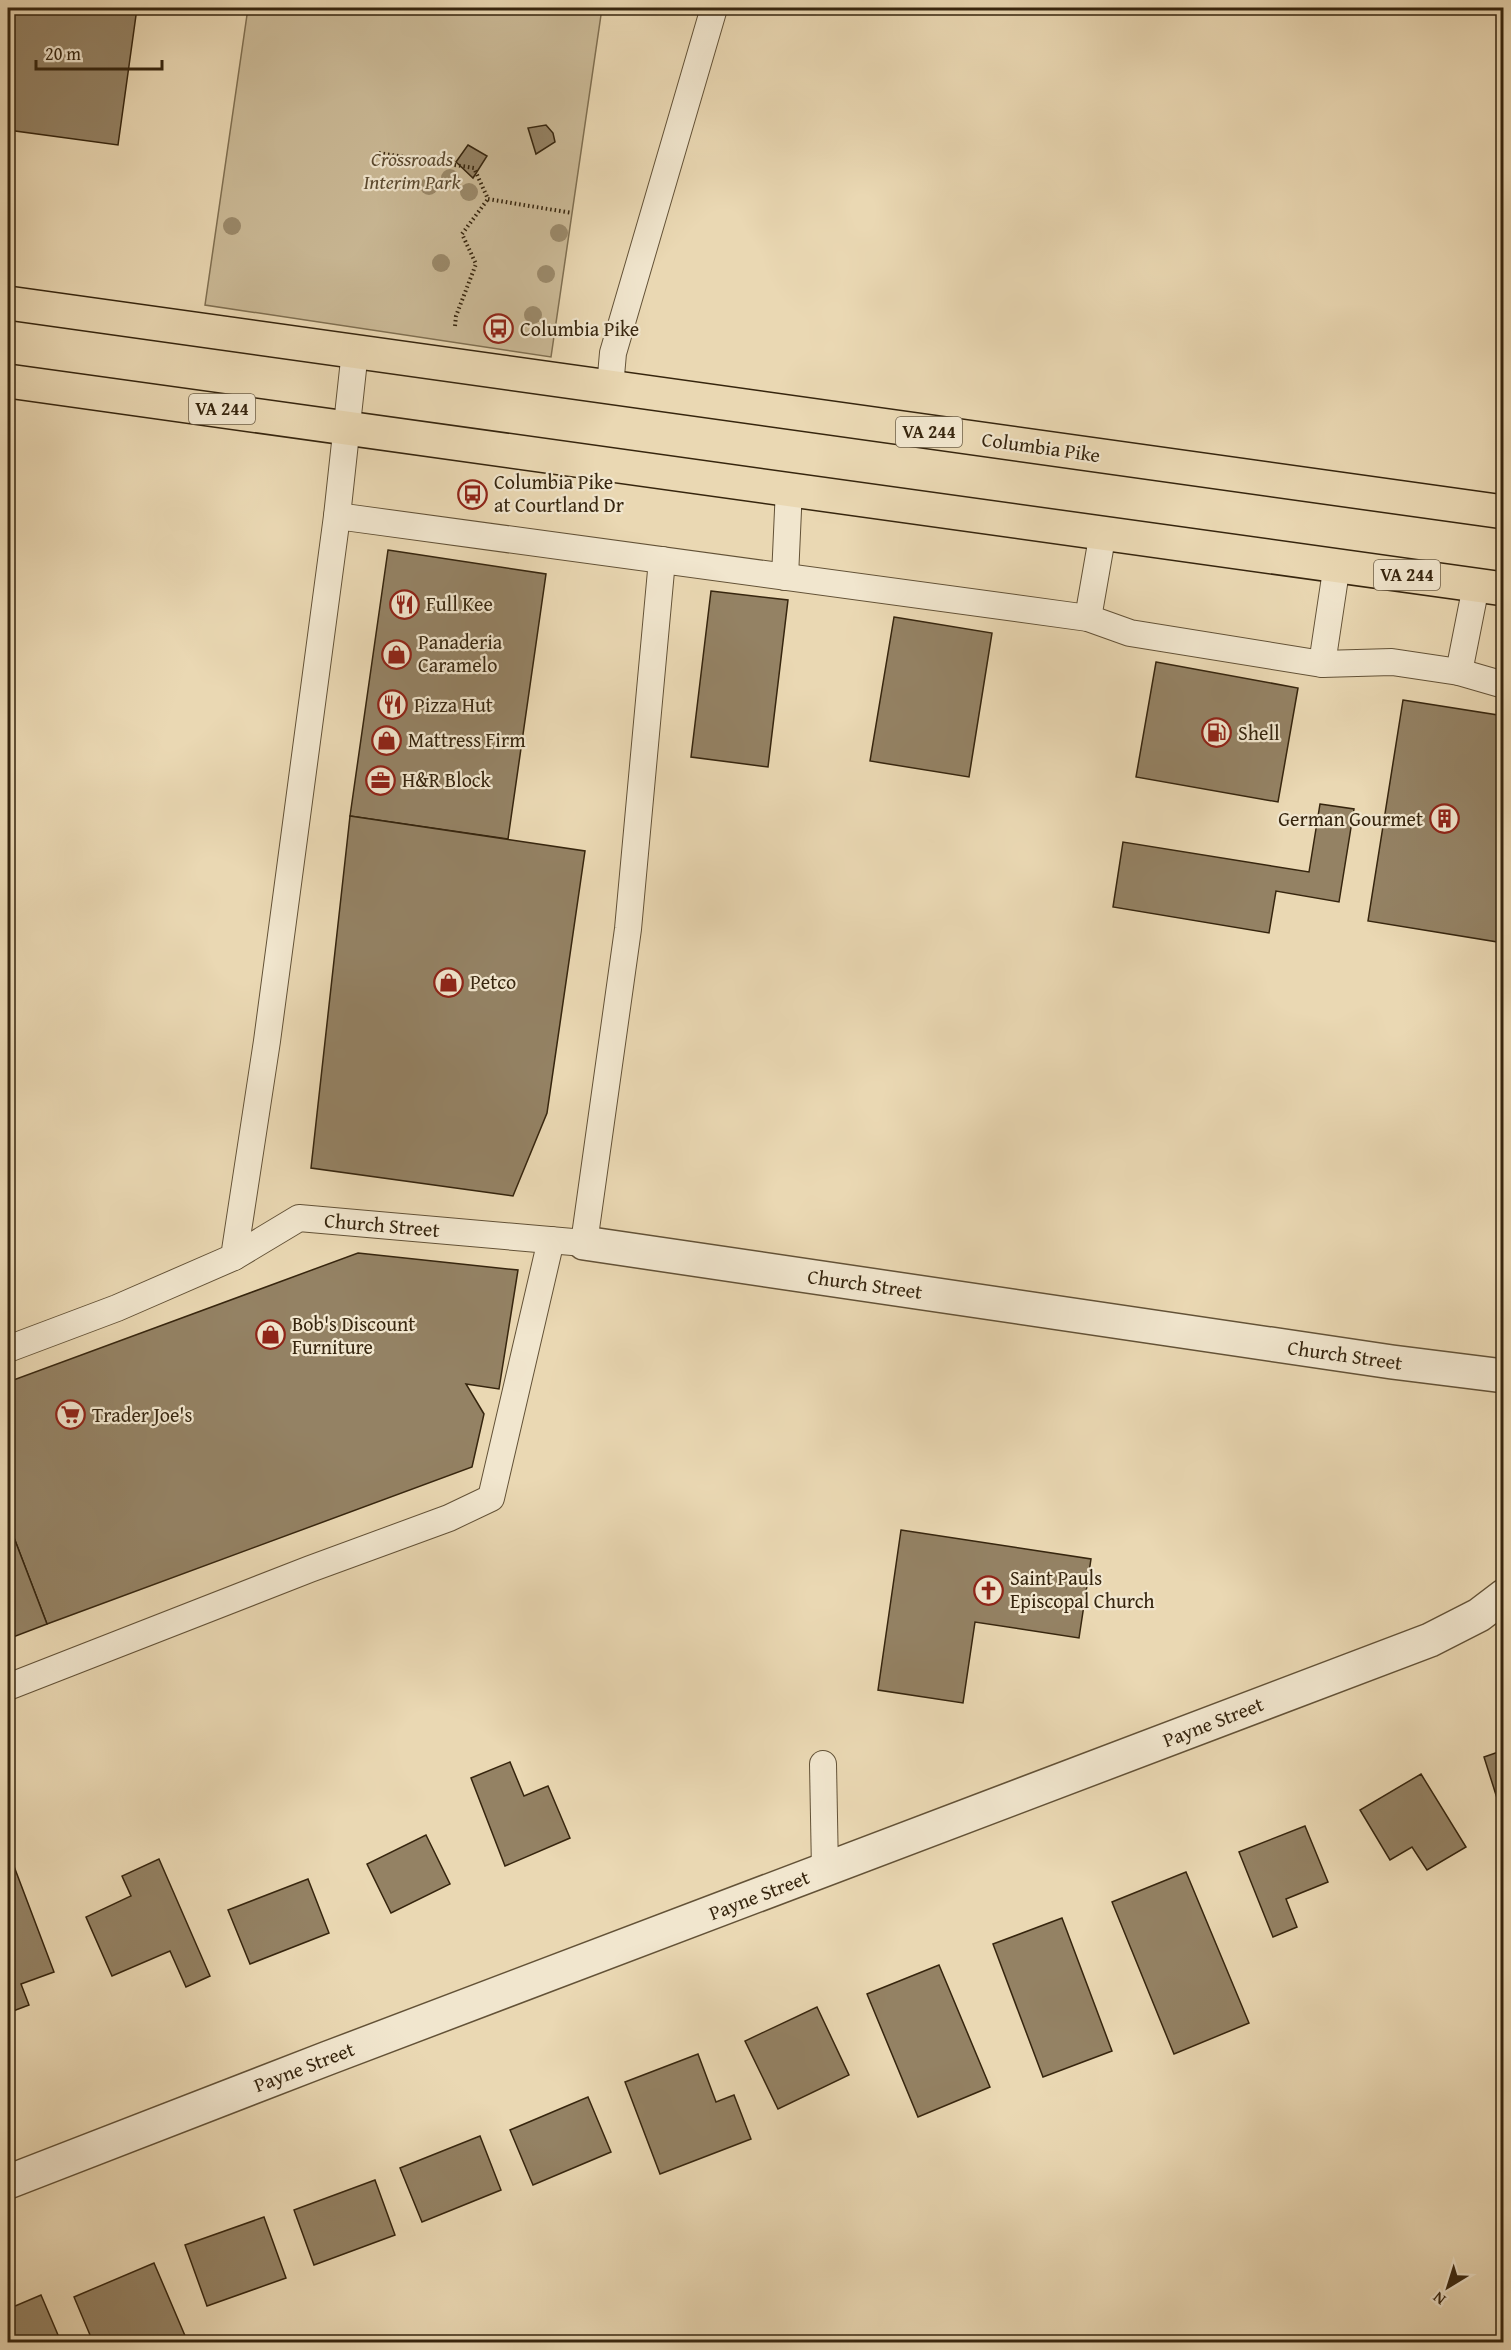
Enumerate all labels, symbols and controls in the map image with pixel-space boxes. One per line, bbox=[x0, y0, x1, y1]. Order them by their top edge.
scale bar bbox=[36, 33, 162, 71]
text: 20 m bbox=[45, 40, 81, 67]
park label: Crossroads Interim Park bbox=[363, 144, 461, 196]
bus stop icon: Columbia Pike bbox=[483, 313, 515, 345]
place label: Columbia Pike bbox=[520, 314, 639, 343]
road number: VA 244 bbox=[189, 394, 255, 424]
road number: VA 244 bbox=[896, 417, 962, 447]
street label: Columbia Pike bbox=[980, 424, 1102, 469]
place label: Columbia Pike at Courtland Dr bbox=[494, 467, 624, 519]
bus stop icon: Columbia Pike at Courtland Dr bbox=[457, 478, 489, 510]
road number: VA 244 bbox=[1374, 560, 1440, 590]
restaurant icon: Full Kee bbox=[389, 588, 421, 620]
place label: Full Kee bbox=[426, 589, 493, 618]
place label: Panaderia Caramelo bbox=[418, 627, 503, 679]
shop icon: Panaderia Caramelo bbox=[381, 638, 413, 670]
restaurant icon: Pizza Hut bbox=[377, 689, 409, 721]
place label: Pizza Hut bbox=[414, 690, 493, 719]
fuel station icon: Shell bbox=[1201, 717, 1233, 749]
place label: Shell bbox=[1238, 718, 1280, 747]
shop icon: Mattress Firm bbox=[371, 724, 403, 756]
place label: Mattress Firm bbox=[408, 725, 526, 754]
office icon: H&R Block bbox=[365, 764, 397, 796]
place label: H&R Block bbox=[402, 765, 491, 794]
building icon: German Gourmet bbox=[1428, 803, 1460, 835]
place label: German Gourmet bbox=[1278, 804, 1423, 833]
shop icon: Petco bbox=[433, 966, 465, 998]
place label: Petco bbox=[470, 967, 516, 996]
street label: Church Street bbox=[323, 1205, 441, 1244]
street label: Church Street bbox=[806, 1261, 924, 1306]
place label: Bob's Discount Furniture bbox=[292, 1309, 415, 1361]
shop icon: Bob's Discount Furniture bbox=[255, 1319, 287, 1351]
street label: Church Street bbox=[1286, 1332, 1404, 1377]
supermarket icon: Trader Joe's bbox=[55, 1399, 87, 1431]
place label: Trader Joe's bbox=[92, 1400, 192, 1429]
place label: Saint Pauls Episcopal Church bbox=[1010, 1563, 1154, 1615]
church icon: Saint Pauls Episcopal Church bbox=[973, 1574, 1005, 1606]
street label: Payne Street bbox=[1158, 1689, 1267, 1754]
street label: Payne Street bbox=[704, 1862, 813, 1927]
street label: Payne Street bbox=[249, 2034, 358, 2099]
north arrow bbox=[1418, 2257, 1478, 2317]
text: N bbox=[1427, 2286, 1450, 2312]

